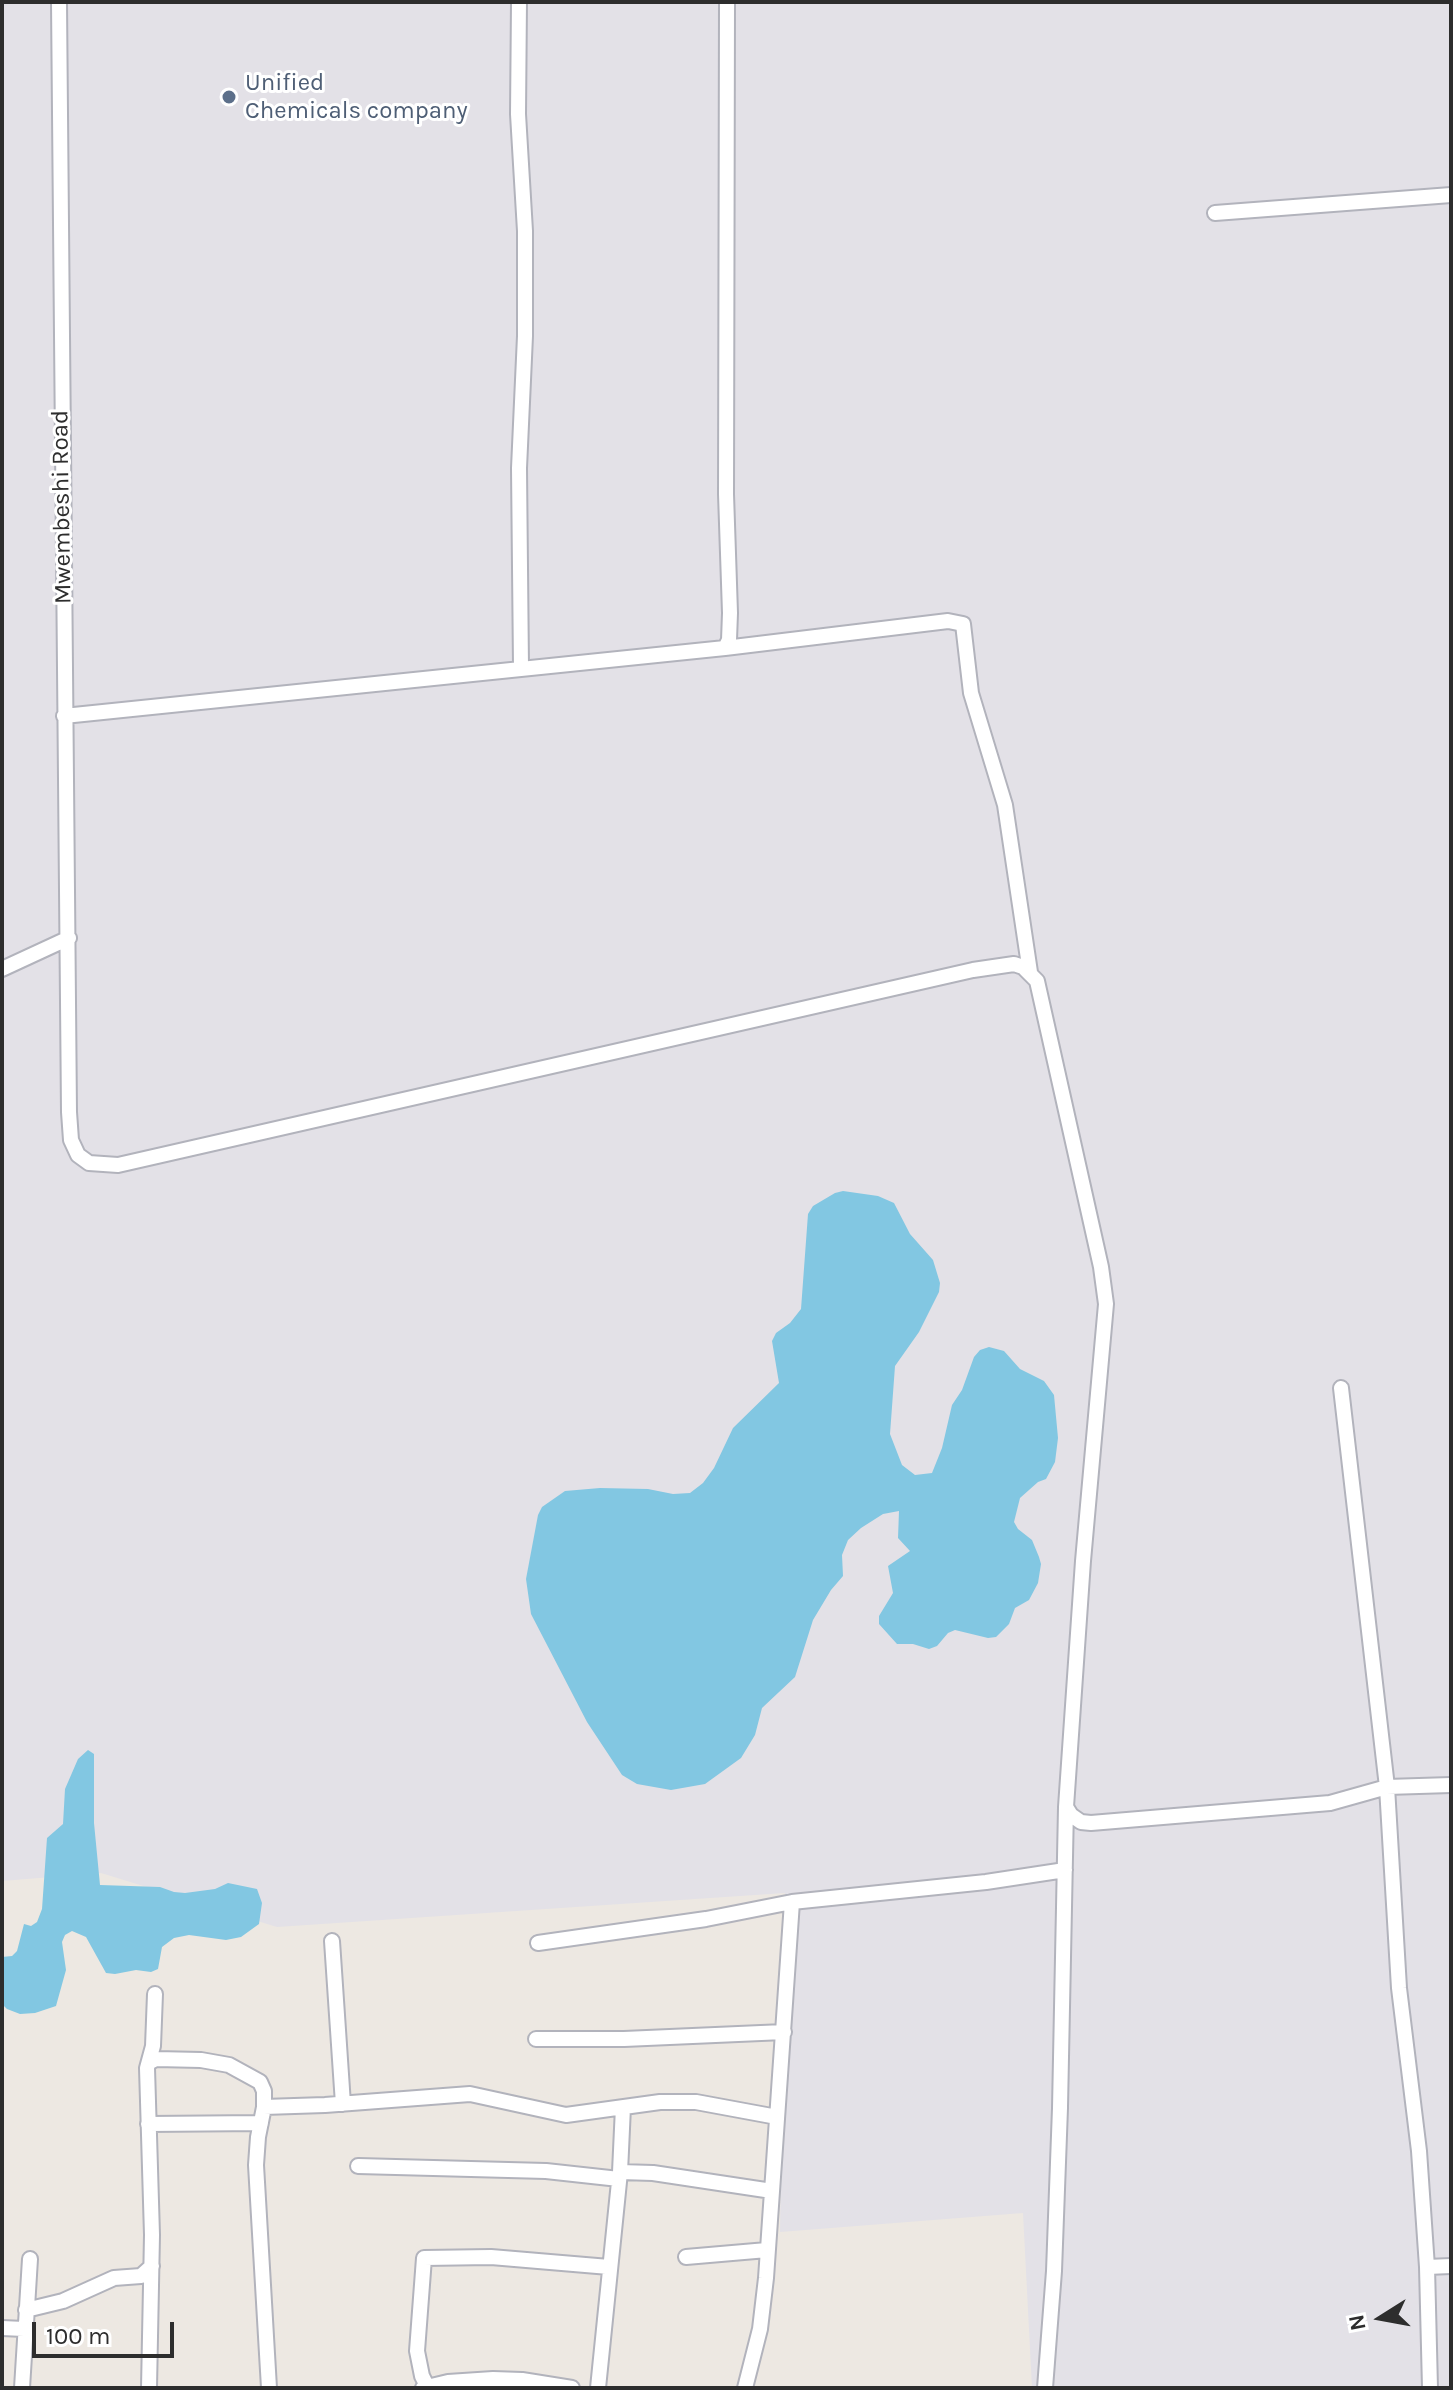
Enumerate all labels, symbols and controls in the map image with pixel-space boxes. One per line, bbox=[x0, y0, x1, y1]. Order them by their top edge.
place label: Unified Chemicals company bbox=[245, 69, 468, 125]
marker: Unified Chemicals company bbox=[220, 88, 238, 106]
street label: Mwembeshi Road bbox=[46, 410, 78, 604]
north arrow bbox=[1341, 2278, 1421, 2358]
scale bar bbox=[36, 2306, 178, 2356]
text: N bbox=[1343, 2312, 1372, 2333]
text: 100 m bbox=[46, 2322, 111, 2350]

